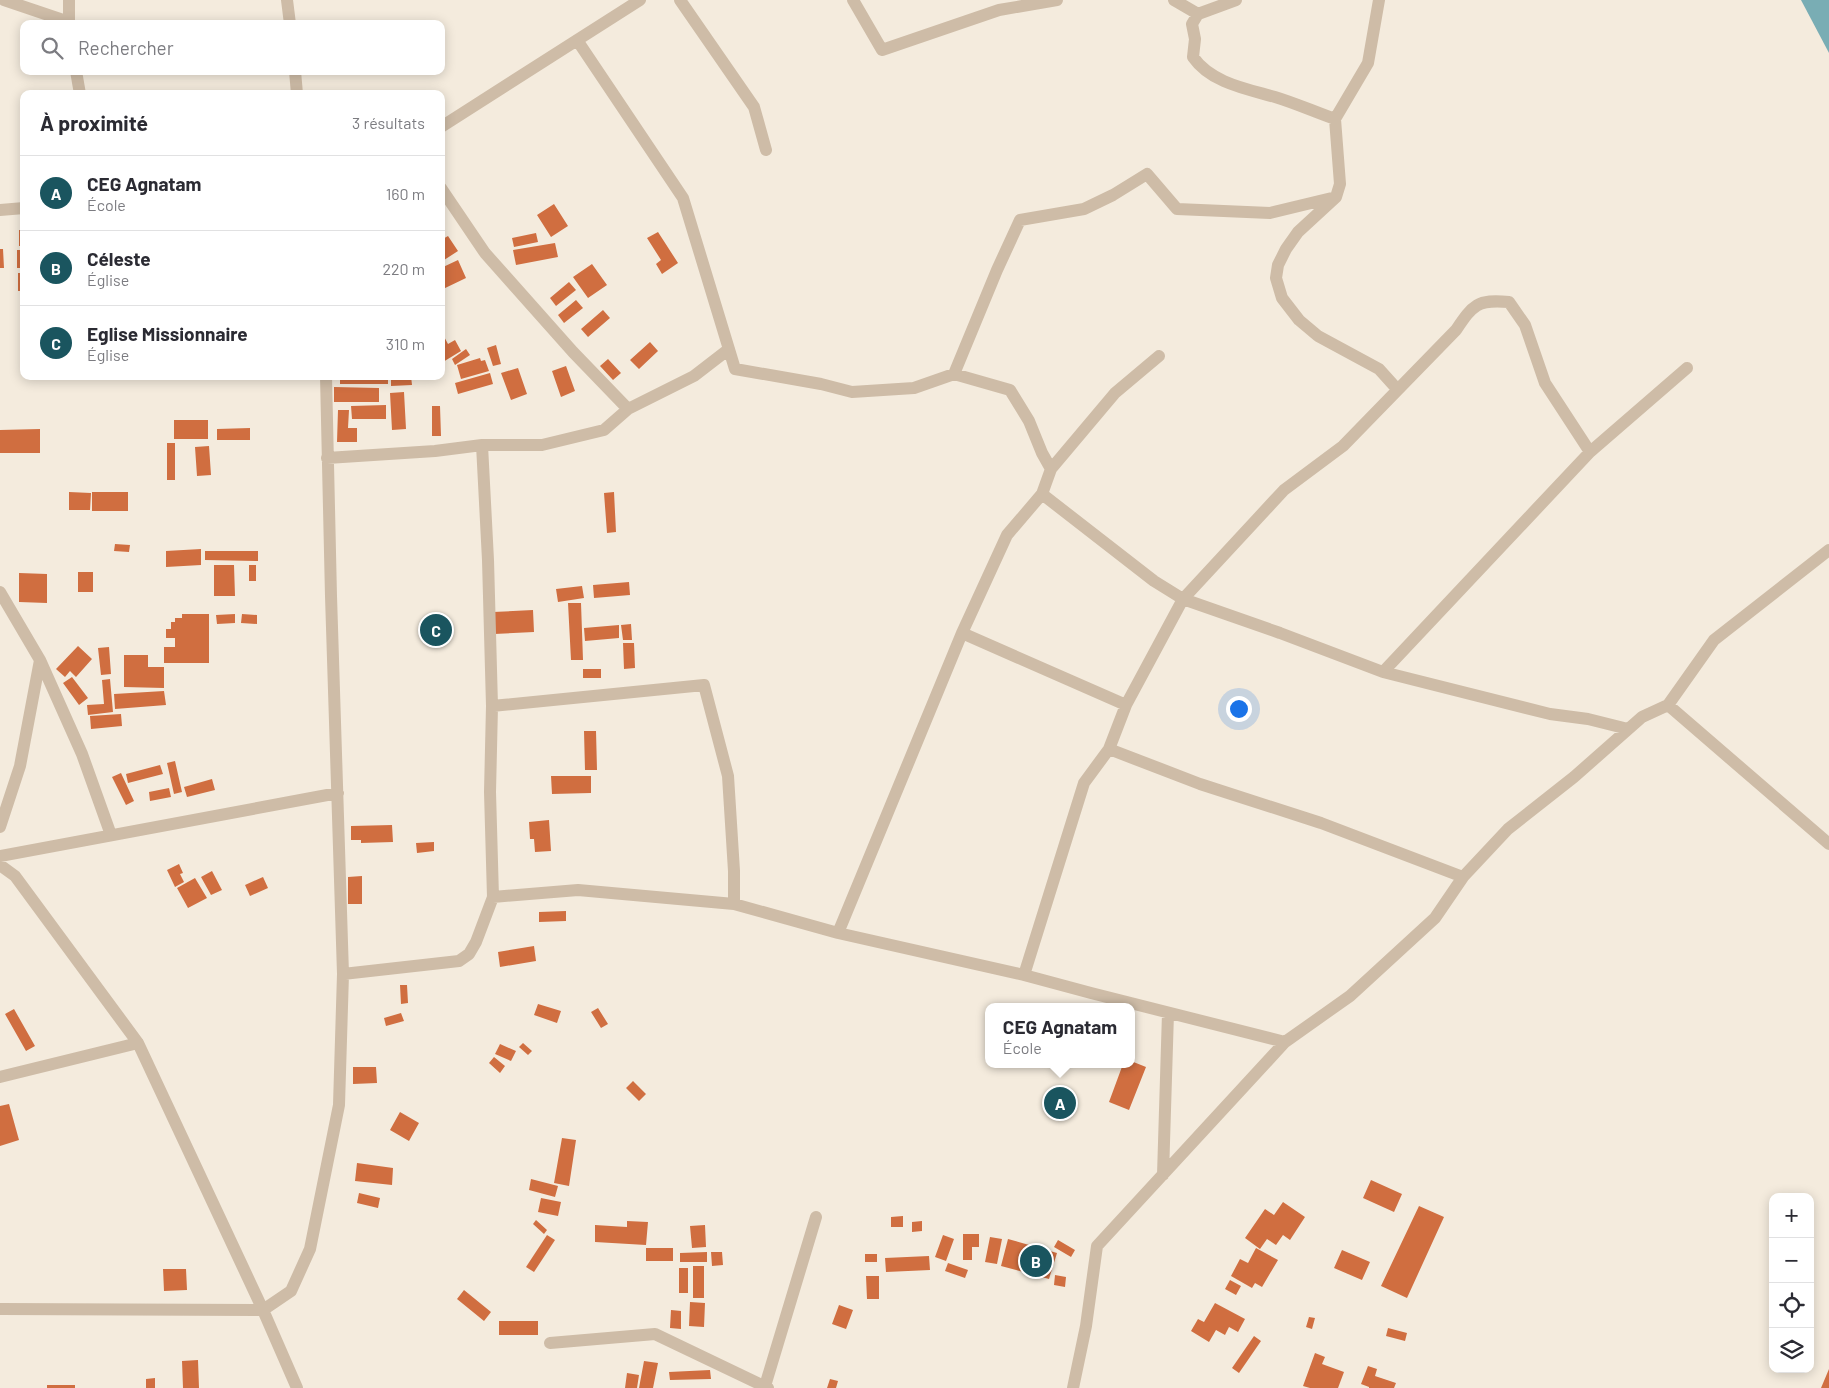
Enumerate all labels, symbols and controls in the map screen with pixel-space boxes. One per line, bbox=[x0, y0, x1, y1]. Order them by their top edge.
search box bbox=[20, 20, 445, 75]
icon: search bbox=[38, 34, 66, 62]
text: Rechercher bbox=[78, 36, 174, 59]
text: À proximité bbox=[40, 110, 148, 135]
text: 3 résultats bbox=[352, 113, 425, 132]
text: CEG Agnatam bbox=[87, 172, 201, 195]
text: A bbox=[51, 184, 61, 203]
text: 160 m bbox=[386, 184, 425, 203]
text: École bbox=[87, 195, 126, 214]
text: Céleste bbox=[87, 247, 151, 270]
text: B bbox=[51, 259, 61, 278]
text: 220 m bbox=[382, 259, 425, 278]
text: Église bbox=[87, 270, 129, 289]
text: Eglise Missionnaire bbox=[87, 322, 248, 345]
text: C bbox=[51, 334, 61, 353]
text: 310 m bbox=[386, 334, 425, 353]
text: Église bbox=[87, 345, 129, 364]
pin: C bbox=[420, 611, 452, 649]
your location bbox=[1226, 696, 1252, 722]
popup bbox=[985, 1003, 1135, 1068]
text: CEG Agnatam bbox=[1003, 1015, 1117, 1038]
text: École bbox=[1003, 1038, 1042, 1057]
pin: A bbox=[1044, 1084, 1076, 1122]
map controls bbox=[1769, 1193, 1814, 1373]
button: + bbox=[1769, 1193, 1814, 1238]
button: − bbox=[1769, 1238, 1814, 1283]
pin: B bbox=[1020, 1242, 1052, 1280]
button: locate bbox=[1769, 1283, 1814, 1328]
button: layers bbox=[1769, 1328, 1814, 1373]

